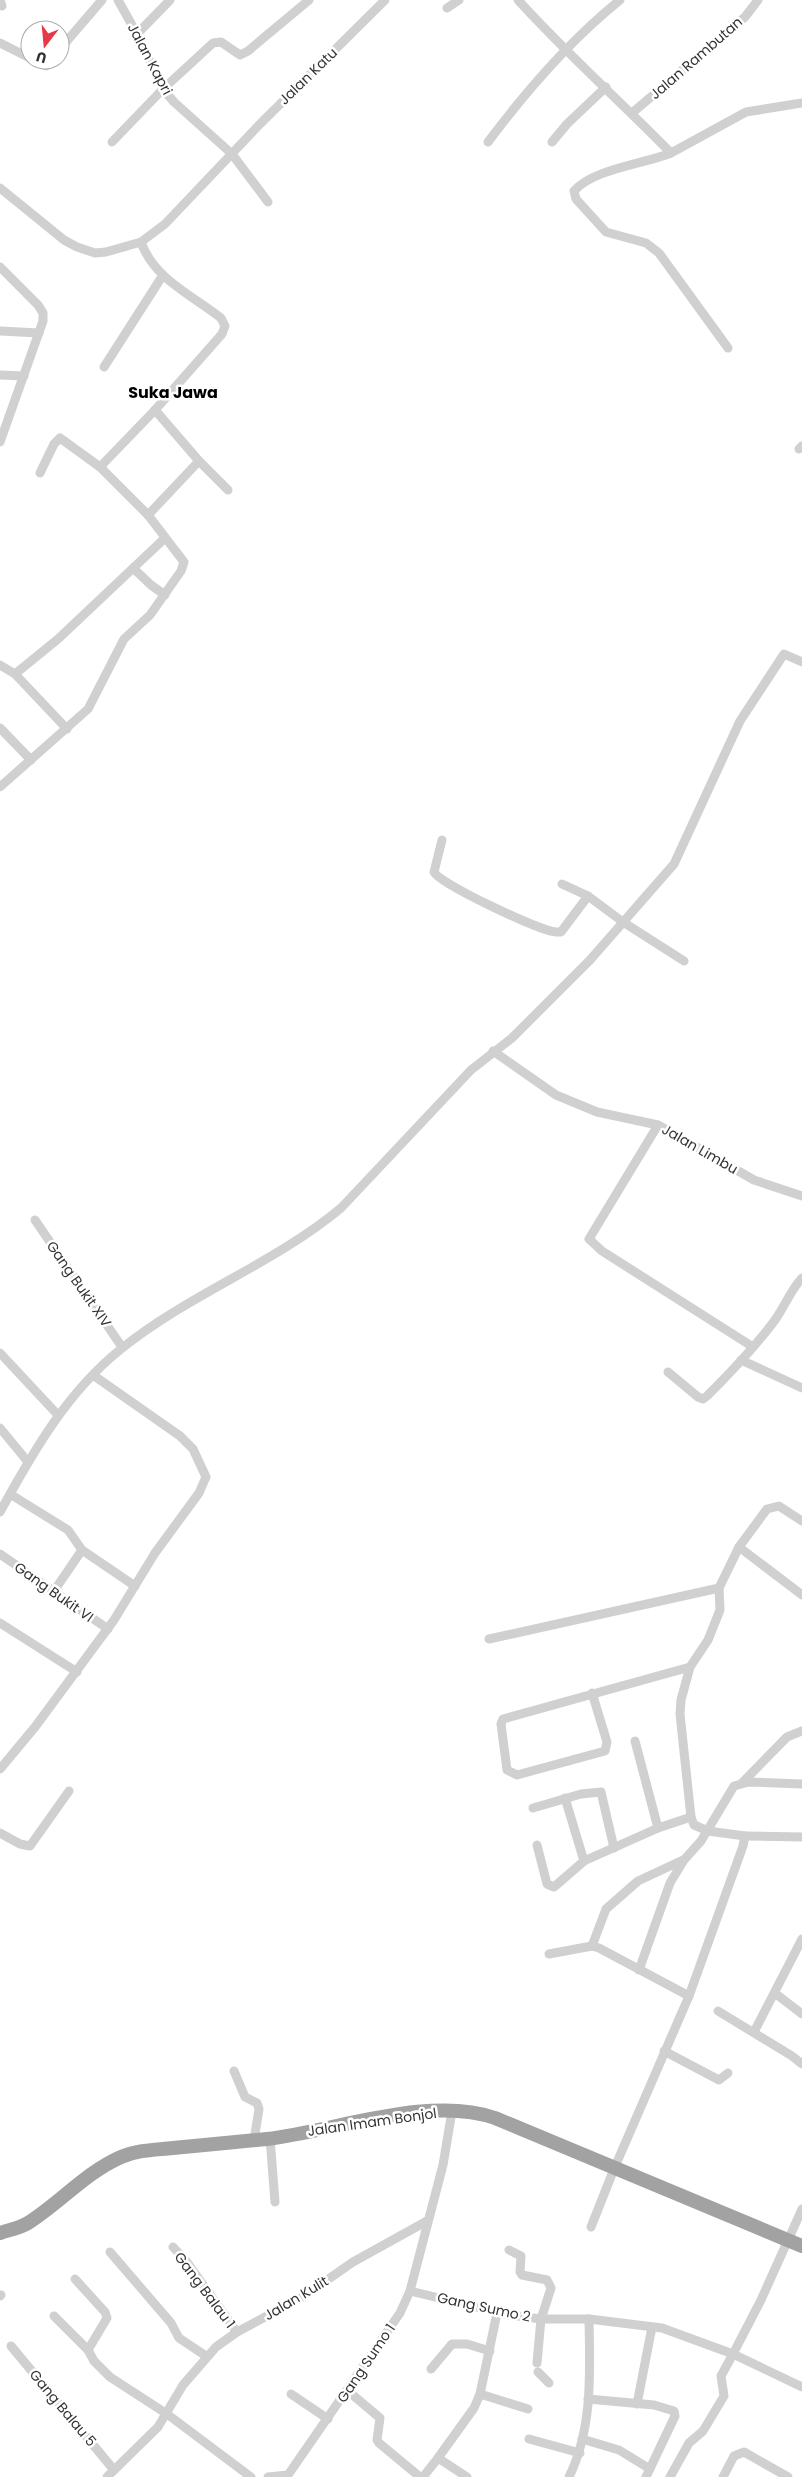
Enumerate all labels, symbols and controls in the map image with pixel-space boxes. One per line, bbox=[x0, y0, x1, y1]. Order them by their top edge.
street label: Jalan Rambutan bbox=[645, 12, 747, 104]
north arrow bbox=[20, 20, 70, 70]
street label: Jalan Kapri bbox=[123, 20, 177, 98]
street label: Jalan Katu bbox=[274, 43, 342, 109]
text: U bbox=[34, 46, 49, 68]
district label: Suka Jawa bbox=[128, 381, 218, 404]
street label: Jalan Limbu bbox=[658, 1119, 742, 1179]
street label: Gang Bukit XIV bbox=[42, 1237, 117, 1332]
street label: Gang Bukit VI bbox=[10, 1557, 98, 1627]
street label: Jalan Imam Bonjol bbox=[306, 2103, 438, 2141]
street label: Gang Balau 1 bbox=[170, 2248, 240, 2332]
street label: Jalan Kulit bbox=[260, 2271, 332, 2325]
street label: Gang Sumo 2 bbox=[436, 2287, 532, 2327]
street label: Gang Sumo 1 bbox=[332, 2320, 400, 2406]
street label: Gang Balau 5 bbox=[25, 2365, 101, 2451]

